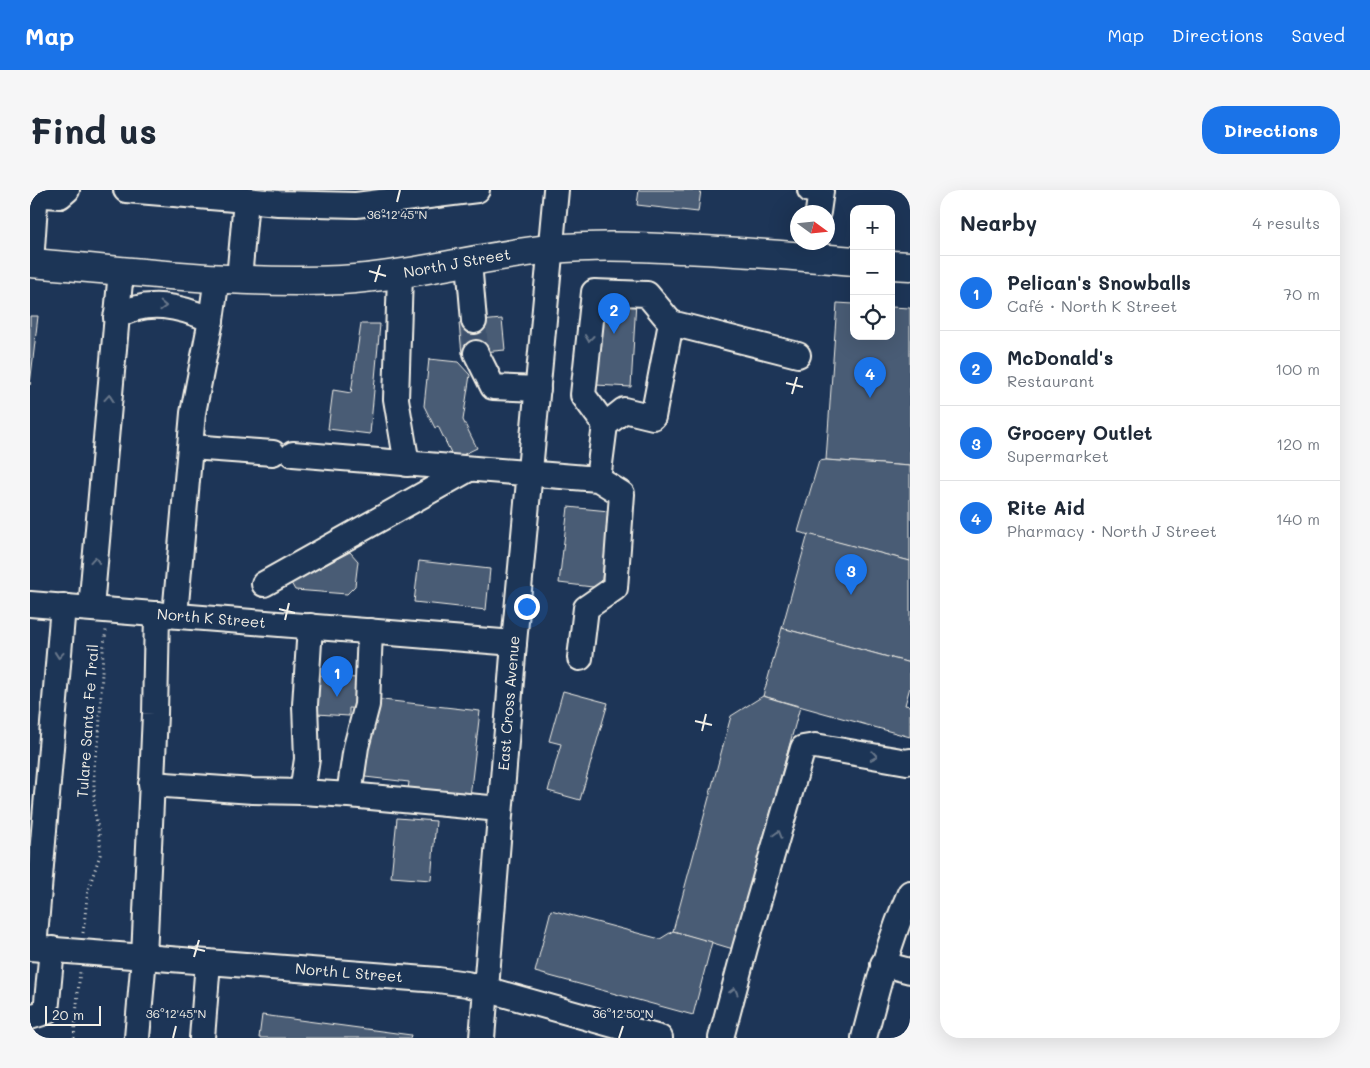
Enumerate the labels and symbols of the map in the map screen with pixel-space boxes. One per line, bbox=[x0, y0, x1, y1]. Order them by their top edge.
north arrow bbox=[790, 205, 835, 250]
text: 36°12'45"N bbox=[367, 206, 427, 222]
street label: North J Street bbox=[402, 243, 512, 282]
pin: 2 bbox=[598, 293, 630, 334]
one-way arrow bbox=[159, 301, 167, 311]
one-way arrow bbox=[584, 334, 595, 342]
pin: 4 bbox=[854, 357, 886, 398]
one-way arrow bbox=[103, 394, 114, 402]
pin: 3 bbox=[835, 554, 867, 595]
one-way arrow bbox=[89, 556, 100, 564]
your location bbox=[514, 594, 540, 620]
street label: North K Street bbox=[156, 603, 267, 632]
street label: East Cross Avenue bbox=[493, 635, 524, 771]
street label: Tulare Santa Fe Trail bbox=[72, 643, 102, 799]
one-way arrow bbox=[53, 651, 64, 659]
pin: 1 bbox=[321, 656, 353, 697]
one-way arrow bbox=[870, 751, 878, 761]
one-way arrow bbox=[772, 831, 782, 839]
street label: North L Street bbox=[295, 958, 404, 986]
one-way arrow bbox=[728, 986, 739, 995]
scale bar bbox=[45, 1003, 101, 1026]
text: 36°12'45"N bbox=[146, 1005, 206, 1021]
text: 36°12'50"N bbox=[592, 1005, 654, 1021]

